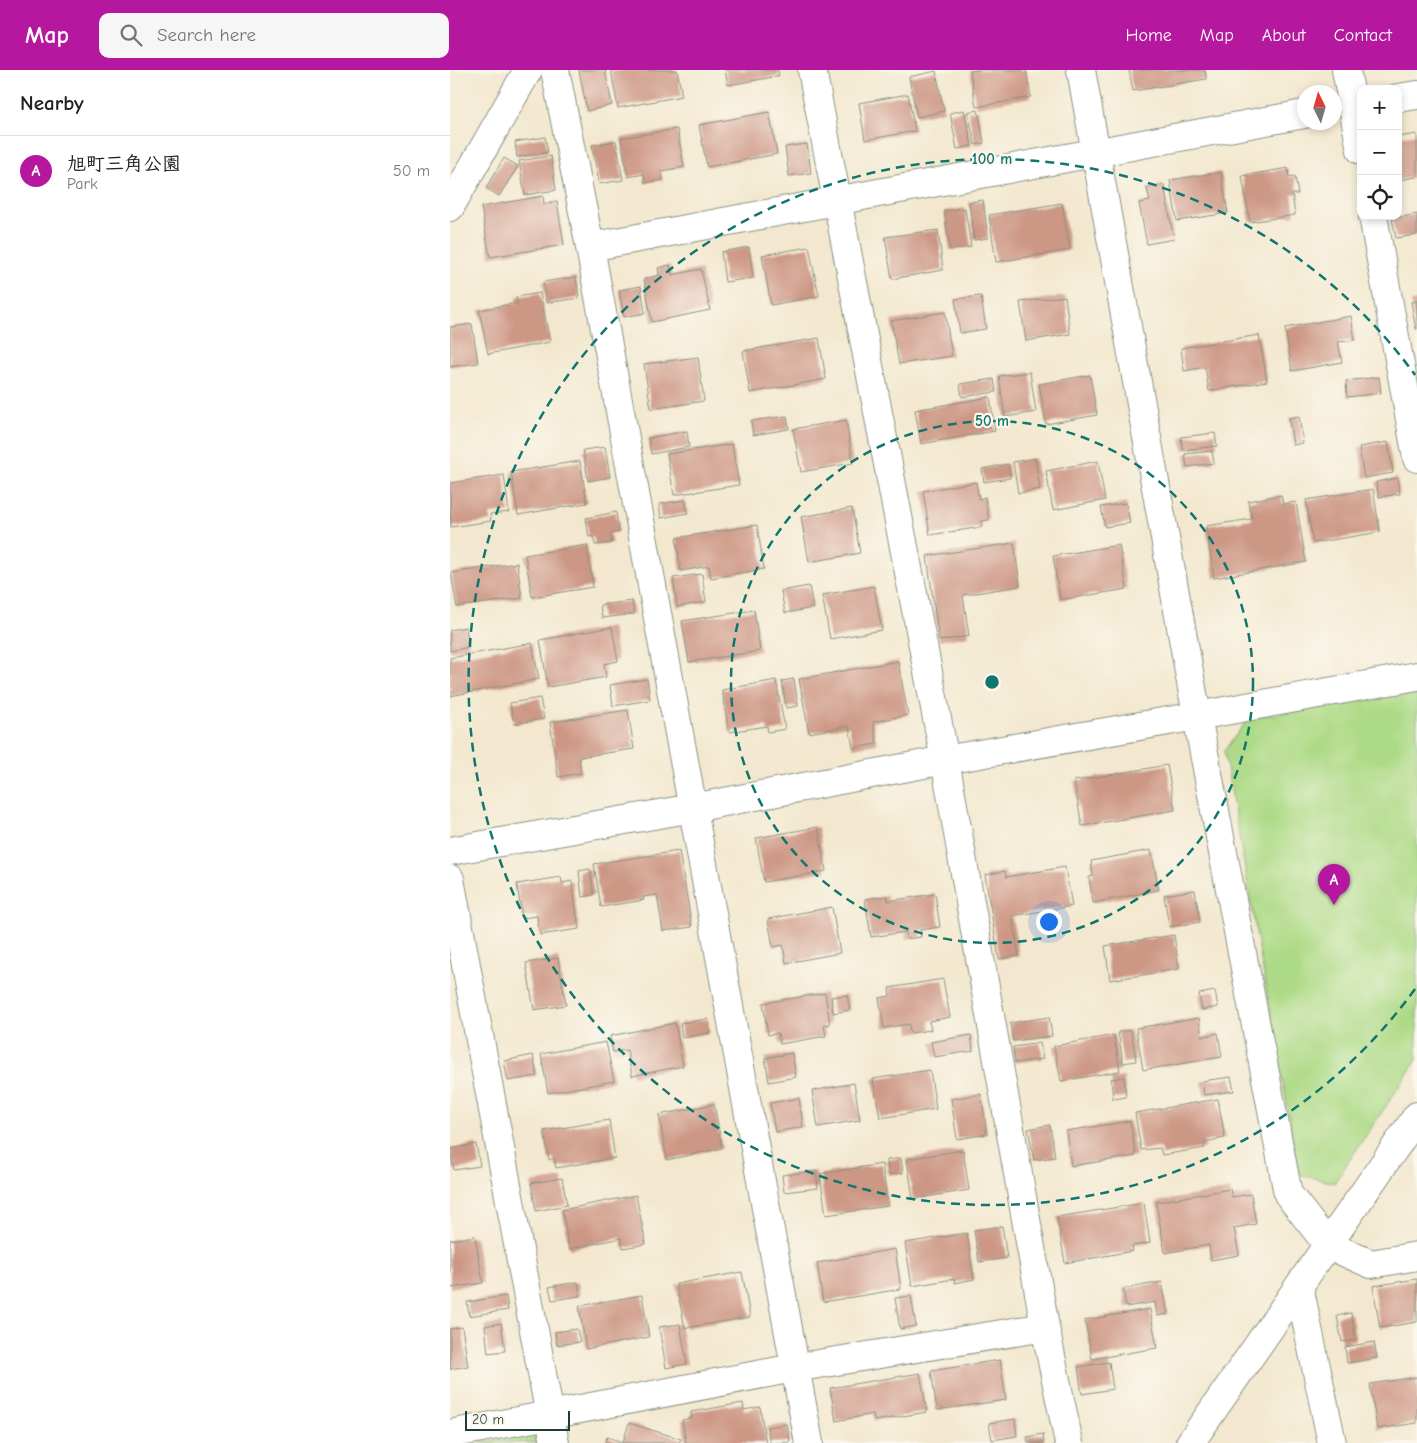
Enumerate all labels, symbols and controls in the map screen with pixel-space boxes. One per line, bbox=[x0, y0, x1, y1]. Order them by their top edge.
search box bbox=[99, 13, 449, 58]
text: Map bbox=[25, 21, 69, 49]
icon: search bbox=[117, 21, 145, 49]
text: Search here bbox=[157, 24, 256, 46]
text: Home bbox=[1125, 25, 1172, 46]
text: Map bbox=[1200, 25, 1234, 46]
text: About bbox=[1262, 25, 1306, 46]
text: Contact bbox=[1334, 25, 1392, 46]
north arrow bbox=[1297, 85, 1342, 130]
map controls bbox=[1357, 85, 1402, 220]
button: + bbox=[1357, 85, 1402, 130]
text: Nearby bbox=[20, 91, 84, 115]
button: − bbox=[1357, 130, 1402, 175]
text: 100 m bbox=[972, 150, 1012, 168]
text: 旭町三角公園 bbox=[67, 153, 181, 175]
text: A bbox=[32, 162, 40, 180]
text: 50 m bbox=[393, 162, 430, 180]
text: Park bbox=[67, 175, 98, 193]
button: locate bbox=[1357, 175, 1402, 220]
text: 50 m bbox=[975, 412, 1009, 430]
centre of rings bbox=[983, 673, 1001, 691]
pin: A bbox=[1318, 864, 1350, 905]
your location bbox=[1036, 909, 1062, 935]
scale bar bbox=[465, 1408, 570, 1431]
text: 20 m bbox=[472, 1411, 504, 1428]

